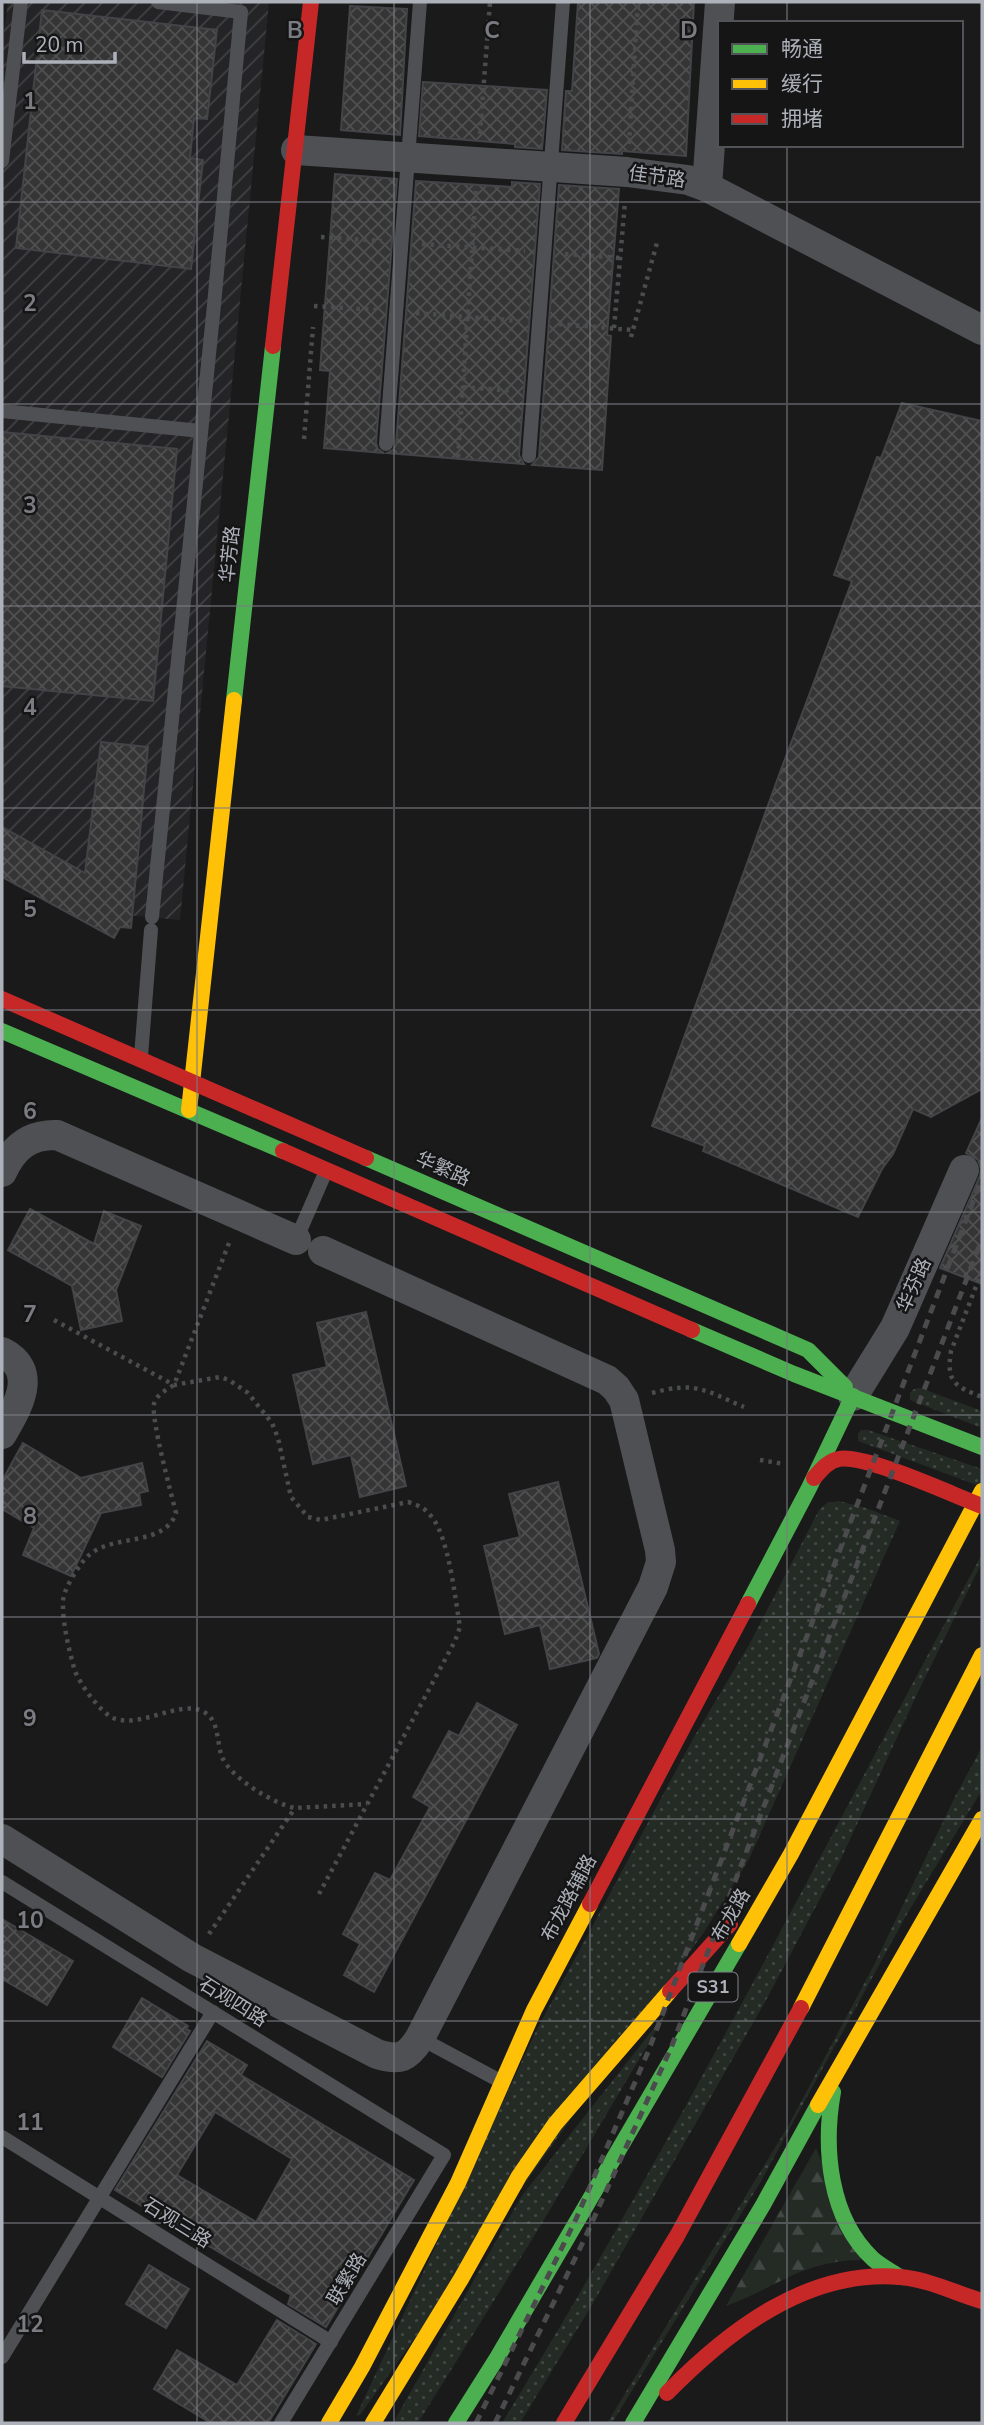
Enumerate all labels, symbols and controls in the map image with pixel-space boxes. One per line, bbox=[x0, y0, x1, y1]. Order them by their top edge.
text: B bbox=[287, 15, 303, 46]
text: C bbox=[484, 15, 500, 46]
text: D bbox=[680, 15, 698, 46]
scale bar bbox=[24, 21, 116, 65]
legend bbox=[718, 21, 963, 147]
text: 20 m bbox=[35, 31, 84, 59]
text: 畅通 bbox=[781, 35, 823, 63]
text: 缓行 bbox=[781, 70, 823, 98]
text: 1 bbox=[23, 86, 37, 117]
text: 拥堵 bbox=[781, 105, 823, 133]
street label: 佳节路 bbox=[627, 160, 687, 194]
text: 2 bbox=[23, 288, 37, 319]
text: 3 bbox=[23, 490, 37, 521]
street label: 华芳路 bbox=[214, 524, 246, 584]
text: 4 bbox=[23, 692, 37, 723]
text: 5 bbox=[23, 894, 37, 925]
text: 6 bbox=[23, 1096, 37, 1127]
street label: 华繁路 bbox=[412, 1146, 474, 1192]
street label: 华芬路 bbox=[891, 1254, 937, 1316]
text: 7 bbox=[23, 1299, 37, 1330]
text: 8 bbox=[23, 1501, 37, 1532]
text: 9 bbox=[23, 1703, 37, 1734]
street label: 布龙路辅路 bbox=[535, 1850, 603, 1946]
street label: 布龙路 bbox=[705, 1884, 757, 1946]
text: 10 bbox=[16, 1905, 44, 1936]
street label: 石观四路 bbox=[194, 1971, 272, 2033]
road number: S31 bbox=[688, 1972, 738, 2001]
text: 11 bbox=[16, 2107, 44, 2138]
street label: 石观三路 bbox=[138, 2192, 216, 2254]
street label: 联繁路 bbox=[321, 2248, 373, 2310]
text: 12 bbox=[16, 2309, 44, 2340]

